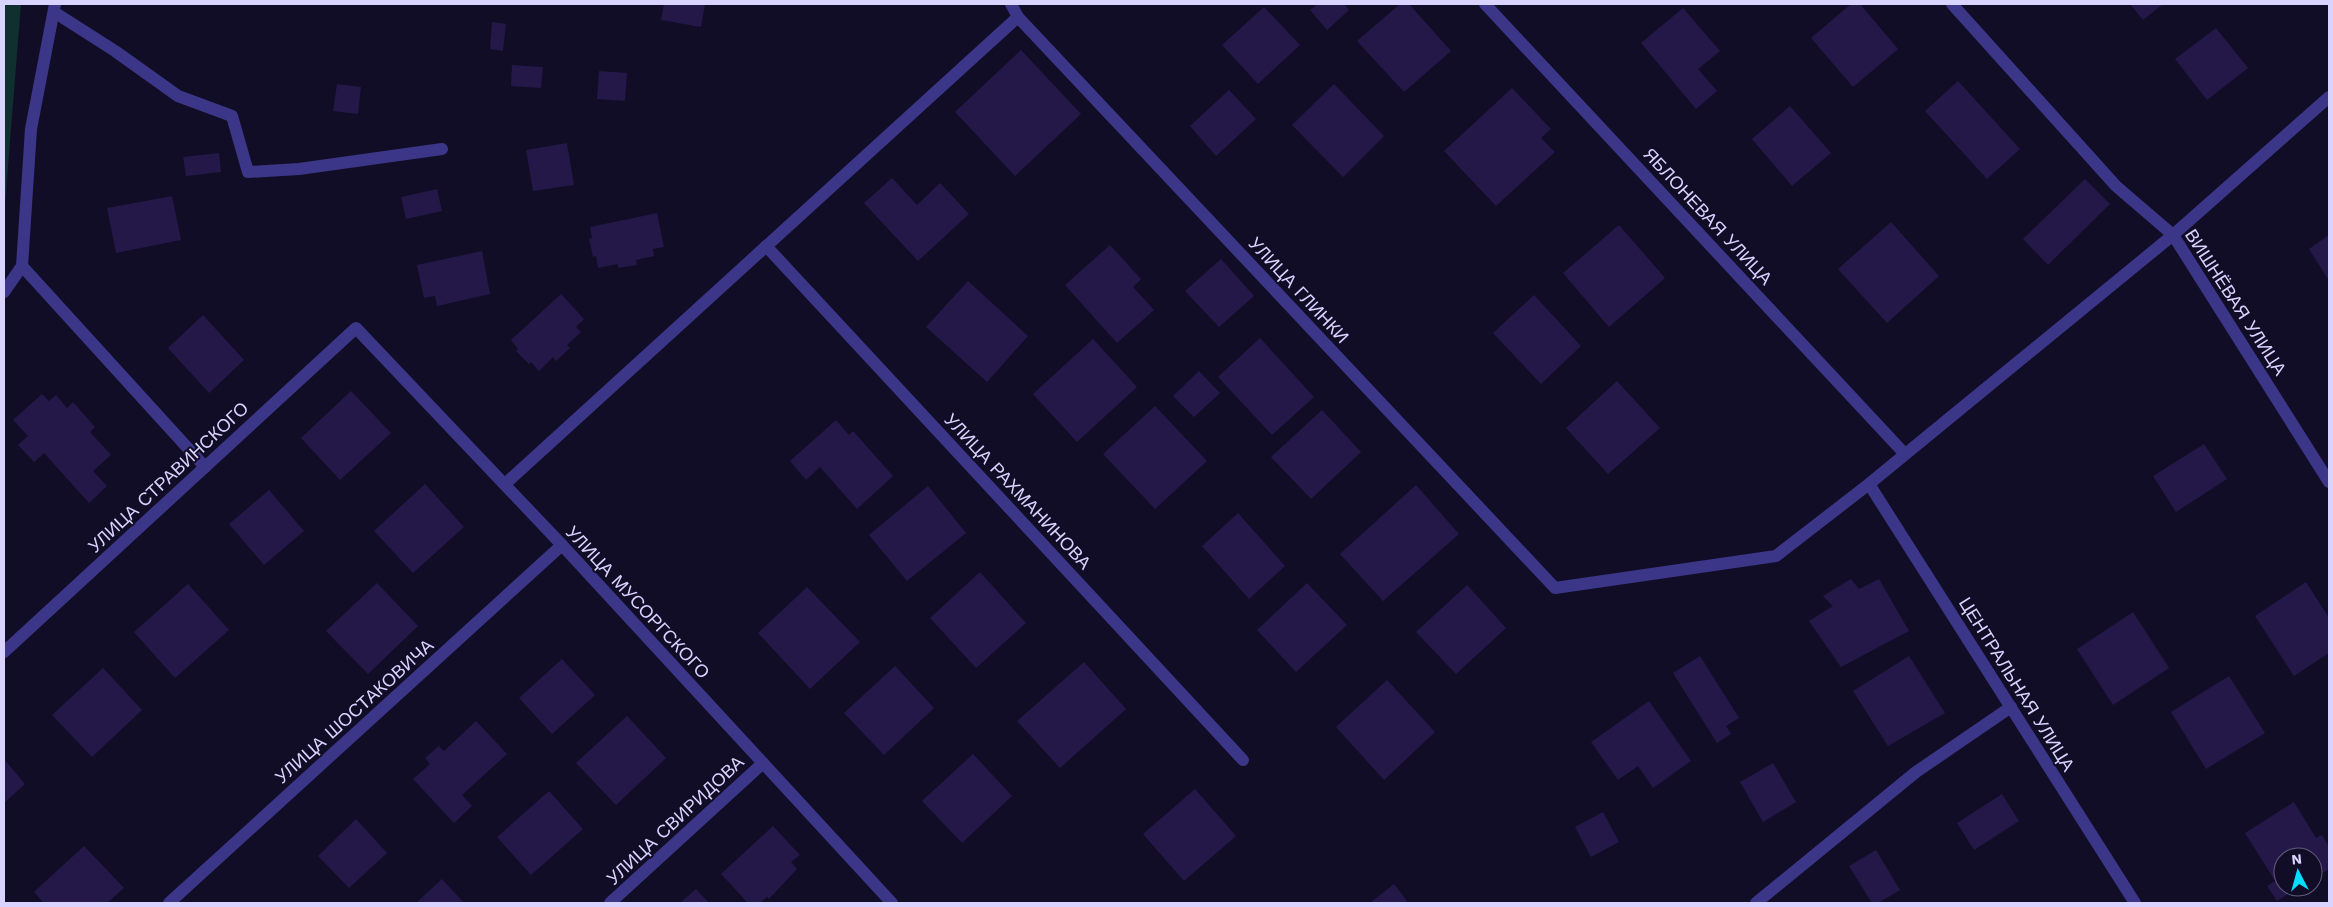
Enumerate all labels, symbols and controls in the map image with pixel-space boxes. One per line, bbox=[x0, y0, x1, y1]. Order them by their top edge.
street label: ЯБЛОНЕВАЯ УЛИЦА bbox=[1639, 143, 1777, 289]
street label: ВИШНЁВАЯ УЛИЦА bbox=[2181, 225, 2291, 379]
street label: УЛИЦА ГЛИНКИ bbox=[1245, 233, 1353, 347]
street label: УЛИЦА СТРАВИНСКОГО bbox=[84, 397, 252, 557]
street label: УЛИЦА РАХМАНИНОВА bbox=[940, 409, 1096, 573]
street label: УЛИЦА МУСОРГСКОГО bbox=[562, 521, 714, 683]
street label: ЦЕНТРАЛЬНАЯ УЛИЦА bbox=[1955, 593, 2079, 775]
street label: УЛИЦА ШОСТАКОВИЧА bbox=[271, 634, 437, 788]
street label: УЛИЦА СВИРИДОВА bbox=[602, 751, 748, 889]
north arrow bbox=[2273, 847, 2323, 897]
text: N bbox=[2291, 851, 2303, 868]

